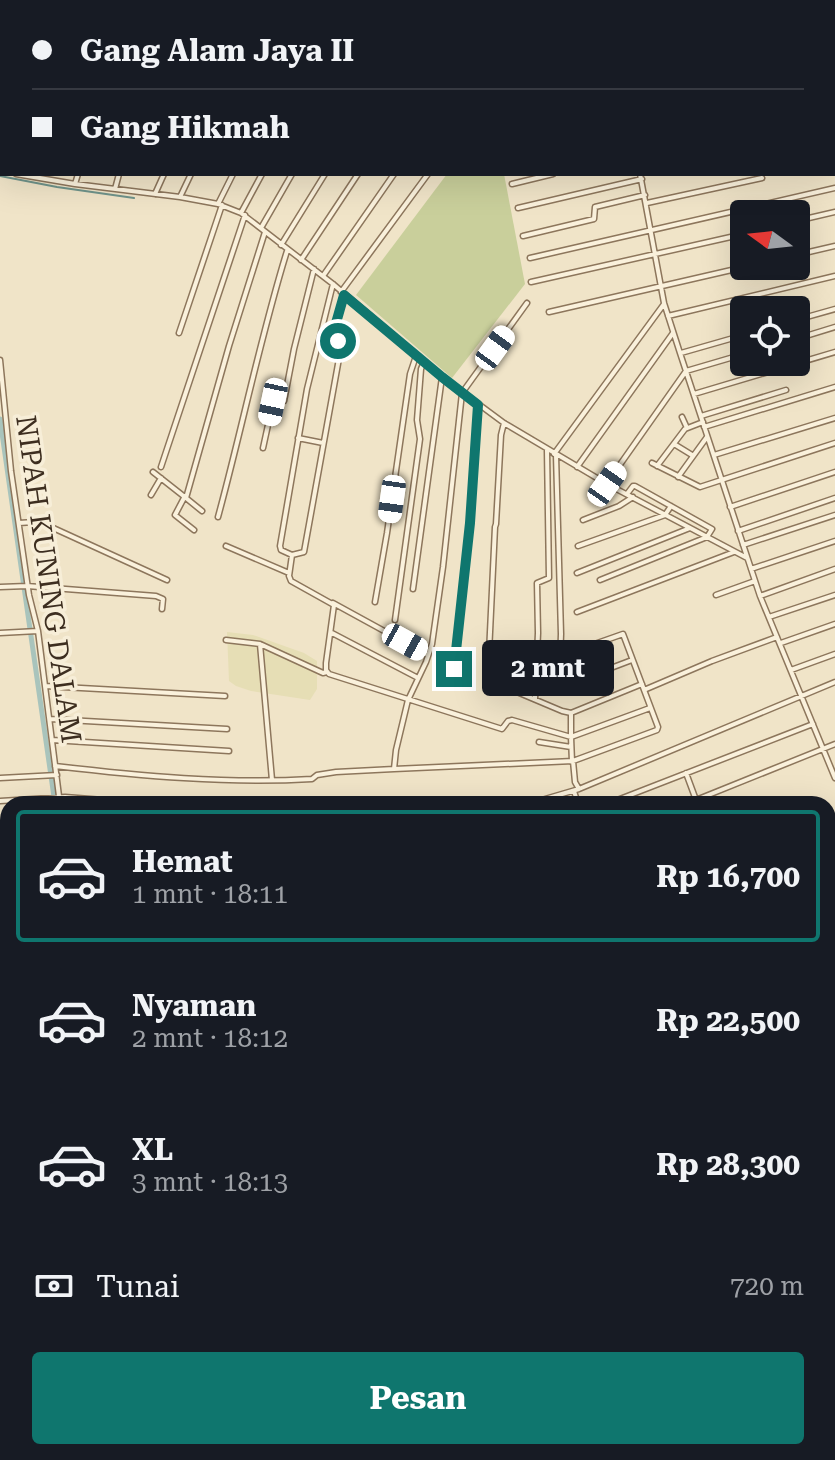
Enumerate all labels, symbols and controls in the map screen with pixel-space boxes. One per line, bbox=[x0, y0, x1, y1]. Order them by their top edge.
text: Gang Alam Jaya II bbox=[80, 33, 354, 68]
text: Gang Hikmah bbox=[80, 110, 289, 145]
north arrow bbox=[730, 200, 810, 280]
map controls bbox=[730, 200, 810, 376]
button: locate bbox=[730, 296, 810, 376]
car bbox=[471, 322, 519, 374]
route start bbox=[320, 323, 356, 359]
car bbox=[256, 376, 290, 428]
street label: NIPAH KUNING DALAM bbox=[9, 413, 88, 745]
car bbox=[583, 457, 631, 511]
car bbox=[377, 474, 407, 524]
car bbox=[378, 620, 432, 664]
callout: 2 mnt bbox=[482, 641, 614, 697]
route end bbox=[436, 651, 472, 687]
text: 2 mnt bbox=[511, 653, 585, 683]
icon: car bbox=[36, 840, 108, 912]
text: Hemat bbox=[132, 844, 233, 879]
text: Rp 16,700 bbox=[656, 859, 800, 894]
text: 1 mnt · 18:11 bbox=[132, 879, 288, 909]
icon: car bbox=[36, 984, 108, 1056]
text: Nyaman bbox=[132, 988, 257, 1023]
text: Rp 22,500 bbox=[656, 1003, 800, 1038]
text: 2 mnt · 18:12 bbox=[132, 1023, 288, 1053]
icon: car bbox=[36, 1128, 108, 1200]
text: XL bbox=[132, 1132, 173, 1167]
text: Rp 28,300 bbox=[656, 1147, 800, 1182]
text: 3 mnt · 18:13 bbox=[132, 1167, 288, 1197]
icon: cash bbox=[32, 1264, 76, 1308]
text: Tunai bbox=[96, 1269, 180, 1304]
text: 720 m bbox=[730, 1271, 804, 1301]
button: Pesan bbox=[32, 1352, 804, 1444]

